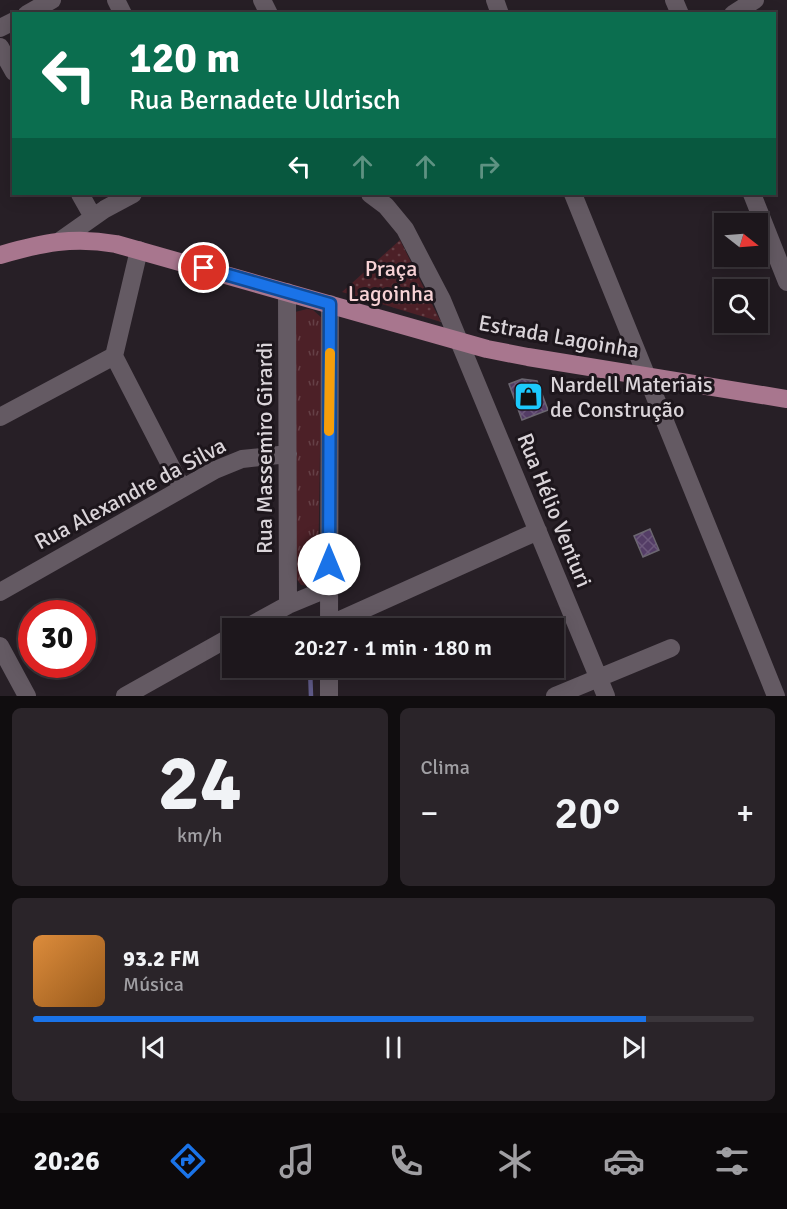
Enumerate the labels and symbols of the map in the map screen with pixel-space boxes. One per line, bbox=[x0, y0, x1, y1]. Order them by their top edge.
north arrow bbox=[714, 213, 768, 267]
pin bbox=[178, 242, 229, 293]
park label: Praça Lagoinha bbox=[348, 255, 434, 307]
street label: Estrada Lagoinha bbox=[476, 309, 641, 364]
street label: Rua Massemiro Girardi bbox=[251, 342, 278, 554]
place label: Nardell Materiais de Construção bbox=[550, 371, 713, 423]
shop icon: Nardell Materiais de Construção bbox=[513, 381, 545, 413]
street label: Rua Hélio Venturi bbox=[511, 429, 598, 591]
street label: Rua Alexandre da Silva bbox=[30, 432, 231, 555]
position arrow bbox=[297, 532, 361, 596]
speed limit sign: 30 bbox=[18, 600, 96, 678]

